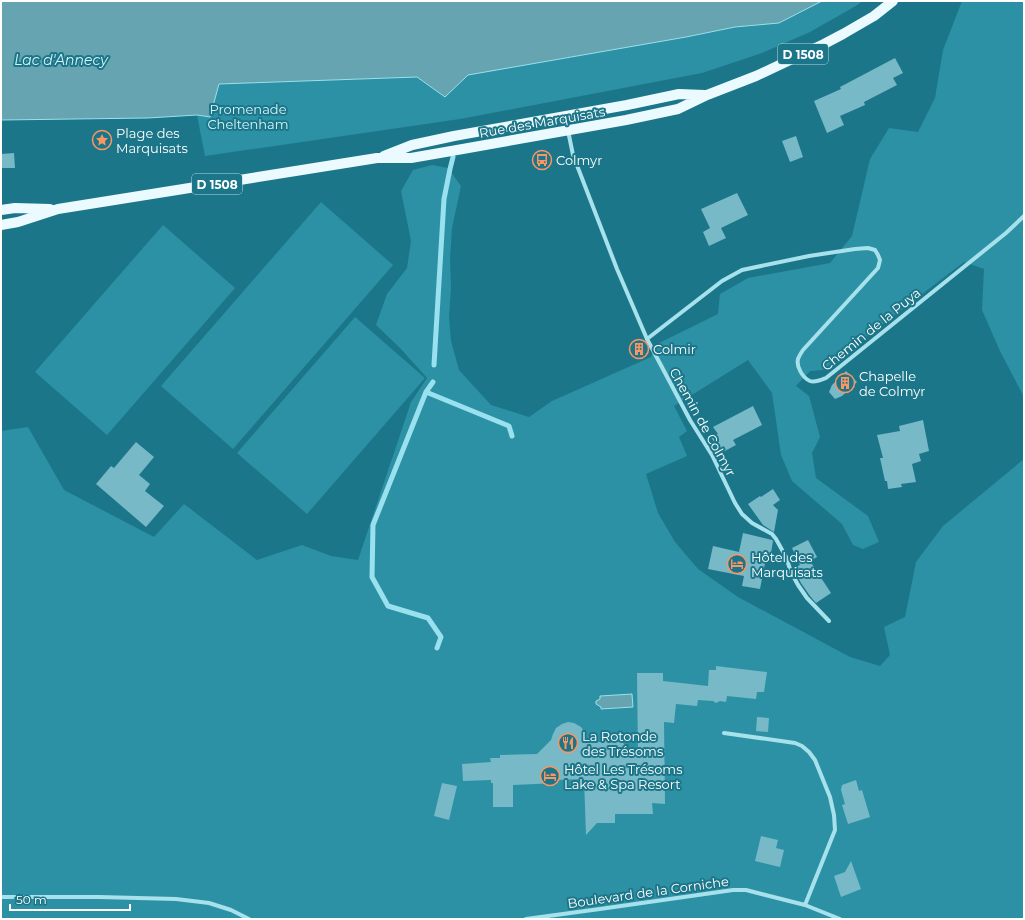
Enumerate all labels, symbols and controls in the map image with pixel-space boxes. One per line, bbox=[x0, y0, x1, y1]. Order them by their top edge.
road number: D 1508 bbox=[778, 44, 828, 64]
water label: Lac d'Annecy bbox=[14, 51, 109, 69]
park label: Promenade Cheltenham bbox=[207, 101, 289, 132]
street label: Rue des Marquisats bbox=[478, 103, 606, 141]
place label: Plage des Marquisats bbox=[116, 125, 188, 156]
place icon: Plage des Marquisats bbox=[91, 129, 113, 151]
bus stop icon: Colmyr bbox=[531, 149, 553, 171]
place label: Colmyr bbox=[556, 152, 602, 168]
road number: D 1508 bbox=[192, 174, 242, 194]
street label: Chemin de la Puya bbox=[818, 284, 924, 374]
building icon: Colmir bbox=[628, 338, 650, 360]
place label: Colmir bbox=[653, 341, 696, 357]
street label: Chemin de Colmyr bbox=[666, 365, 740, 479]
place label: Chapelle de Colmyr bbox=[859, 368, 925, 399]
building icon: Chapelle de Colmyr bbox=[834, 372, 856, 394]
place label: Hôtel des Marquisats bbox=[751, 549, 823, 580]
hotel icon: Hôtel des Marquisats bbox=[726, 553, 748, 575]
place label: La Rotonde des Trésoms bbox=[582, 728, 663, 759]
restaurant icon: La Rotonde des Trésoms bbox=[557, 732, 579, 754]
place label: Hôtel Les Trésoms Lake & Spa Resort bbox=[564, 761, 682, 792]
hotel icon: Hôtel Les Trésoms Lake & Spa Resort bbox=[539, 765, 561, 787]
street label: Boulevard de la Corniche bbox=[566, 873, 730, 911]
scale bar bbox=[10, 886, 130, 912]
text: 50 m bbox=[16, 892, 47, 907]

